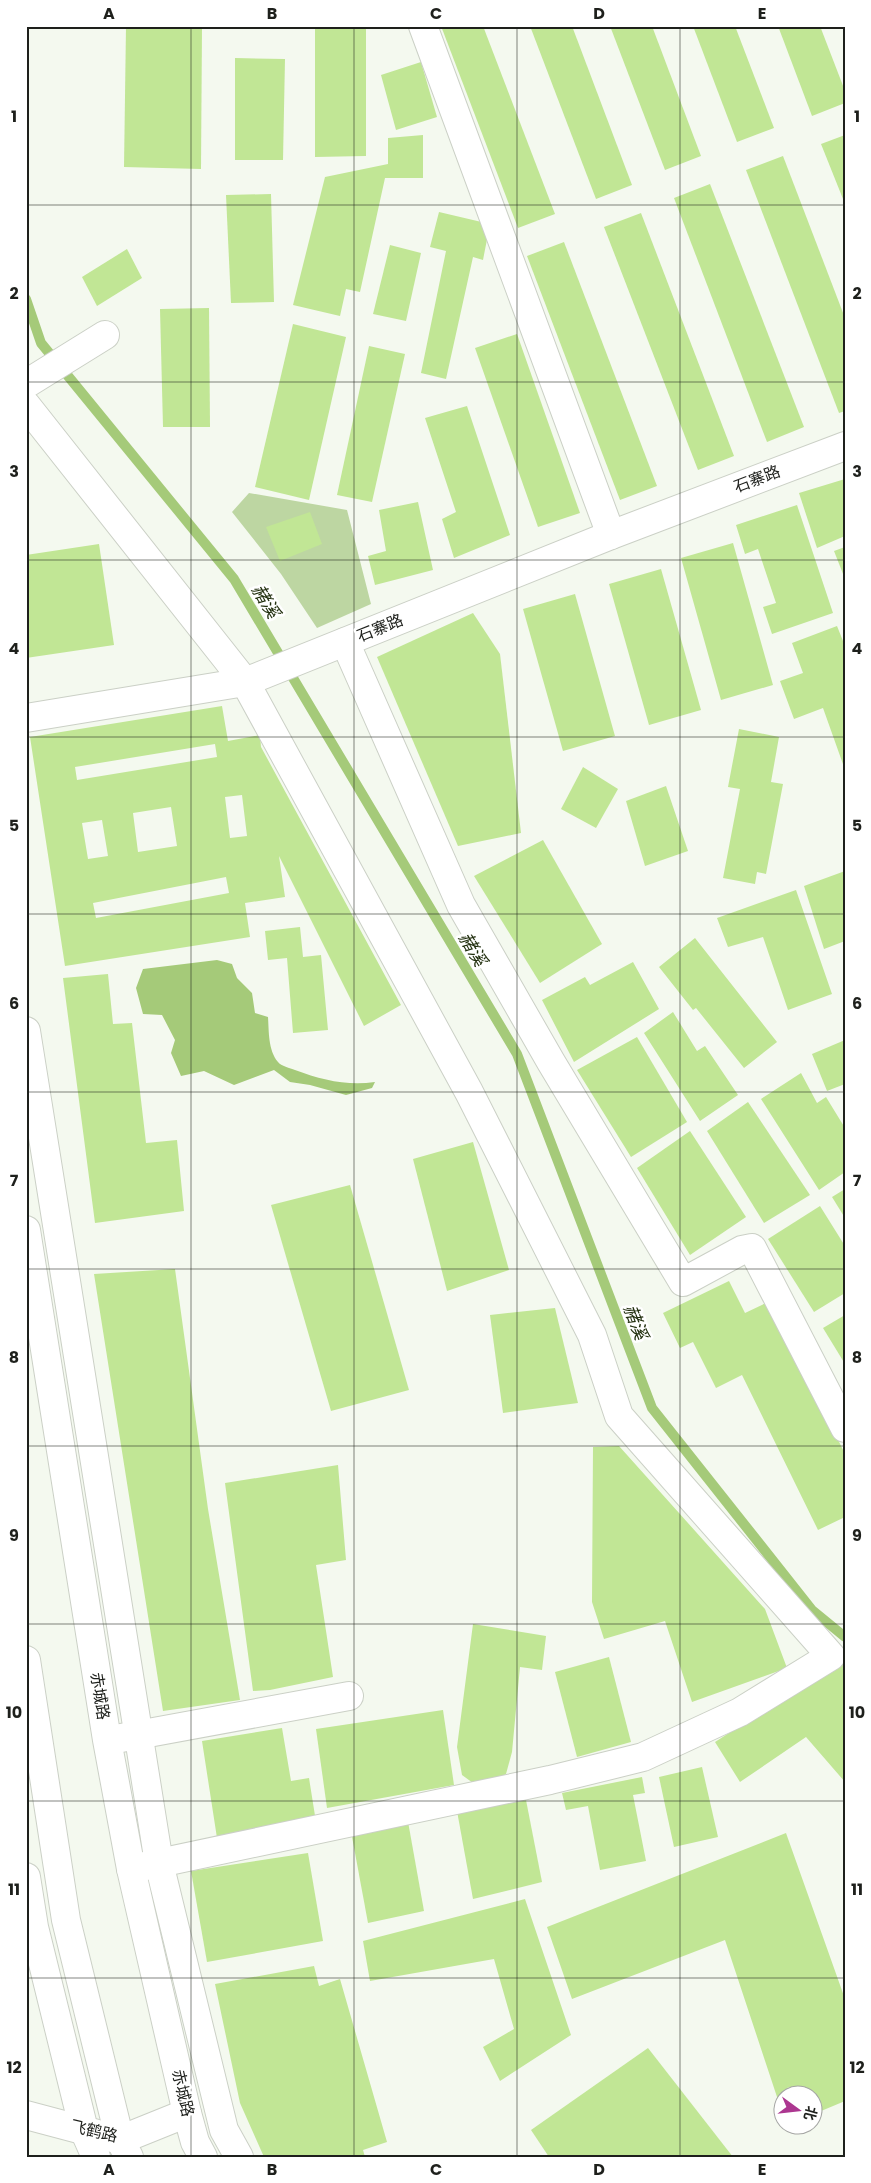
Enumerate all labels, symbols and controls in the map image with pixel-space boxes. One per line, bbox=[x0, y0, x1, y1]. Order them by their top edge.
text: A bbox=[103, 2, 115, 25]
text: B bbox=[267, 2, 277, 25]
text: C bbox=[430, 2, 442, 25]
text: D bbox=[593, 2, 605, 25]
text: E bbox=[758, 2, 766, 25]
text: 1 bbox=[11, 105, 17, 128]
text: 1 bbox=[854, 105, 860, 128]
text: 2 bbox=[9, 282, 19, 305]
text: 2 bbox=[852, 282, 862, 305]
text: 3 bbox=[9, 460, 19, 483]
street label: 石寨路 bbox=[730, 460, 784, 498]
text: 3 bbox=[852, 460, 862, 483]
water label: 赭溪 bbox=[246, 579, 287, 625]
street label: 石寨路 bbox=[353, 608, 407, 648]
text: 4 bbox=[9, 637, 20, 660]
text: 4 bbox=[852, 637, 863, 660]
text: 5 bbox=[9, 814, 19, 837]
text: 5 bbox=[852, 814, 862, 837]
water label: 赭溪 bbox=[453, 927, 494, 973]
text: 6 bbox=[9, 992, 19, 1015]
text: 6 bbox=[852, 992, 862, 1015]
text: 7 bbox=[10, 1169, 19, 1192]
text: 7 bbox=[853, 1169, 862, 1192]
water label: 赭溪 bbox=[618, 1301, 655, 1345]
text: 8 bbox=[9, 1346, 19, 1369]
text: 8 bbox=[852, 1346, 862, 1369]
text: 9 bbox=[9, 1524, 19, 1547]
text: 9 bbox=[852, 1524, 862, 1547]
street label: 赤城路 bbox=[85, 1670, 115, 1722]
text: 10 bbox=[6, 1701, 22, 1724]
text: 10 bbox=[849, 1701, 865, 1724]
text: 11 bbox=[8, 1878, 20, 1901]
text: 11 bbox=[851, 1878, 863, 1901]
text: 12 bbox=[6, 2056, 22, 2079]
text: 12 bbox=[849, 2056, 865, 2079]
street label: 赤城路 bbox=[166, 2067, 200, 2119]
north arrow bbox=[774, 2086, 824, 2136]
text: 北 bbox=[799, 2104, 822, 2123]
street label: 飞鹤路 bbox=[68, 2114, 120, 2148]
text: A bbox=[103, 2158, 115, 2181]
text: B bbox=[267, 2158, 277, 2181]
text: C bbox=[430, 2158, 442, 2181]
text: D bbox=[593, 2158, 605, 2181]
text: E bbox=[758, 2158, 766, 2181]

